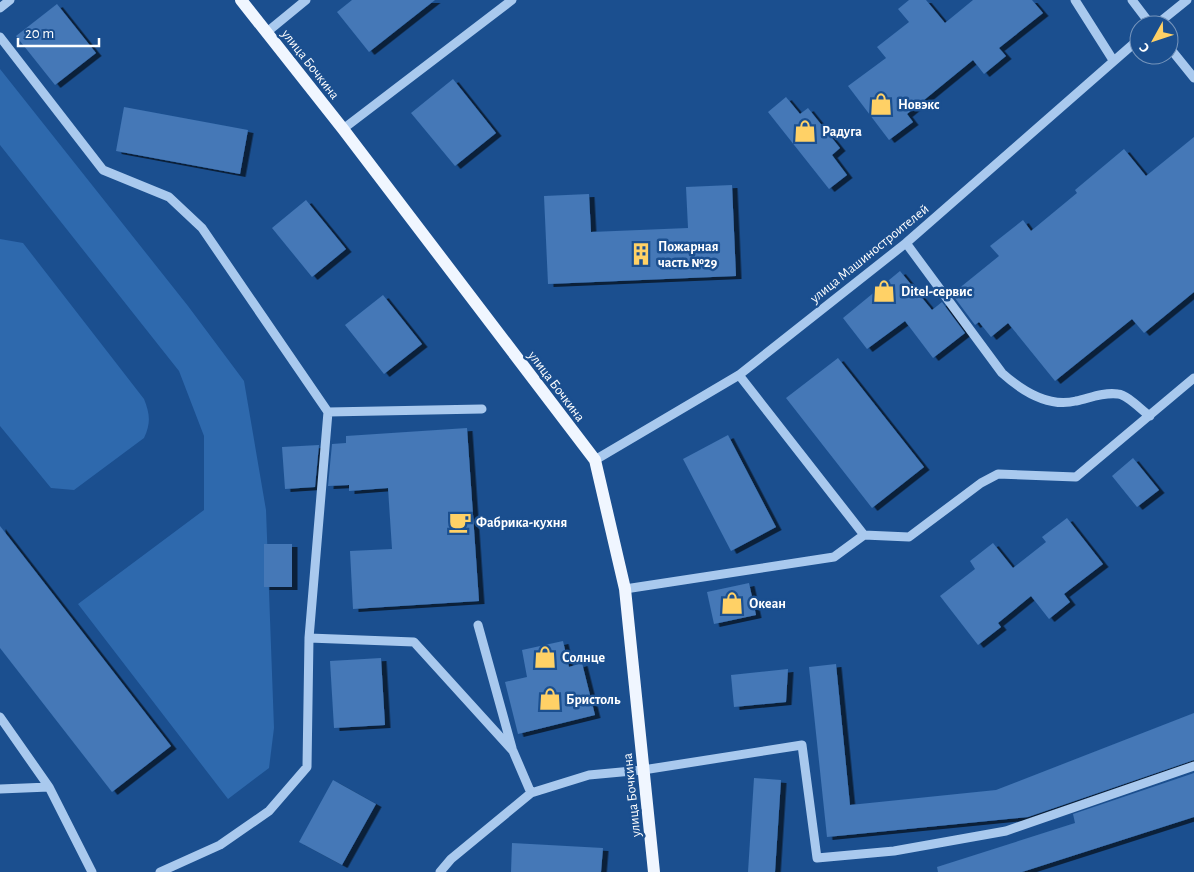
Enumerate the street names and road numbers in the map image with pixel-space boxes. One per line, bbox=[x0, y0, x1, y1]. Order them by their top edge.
street label: улица Бочкина bbox=[278, 26, 342, 103]
street label: улица Машиностроителей bbox=[807, 202, 932, 306]
street label: улица Бочкина bbox=[525, 348, 588, 425]
street label: улица Бочкина bbox=[621, 752, 643, 839]

